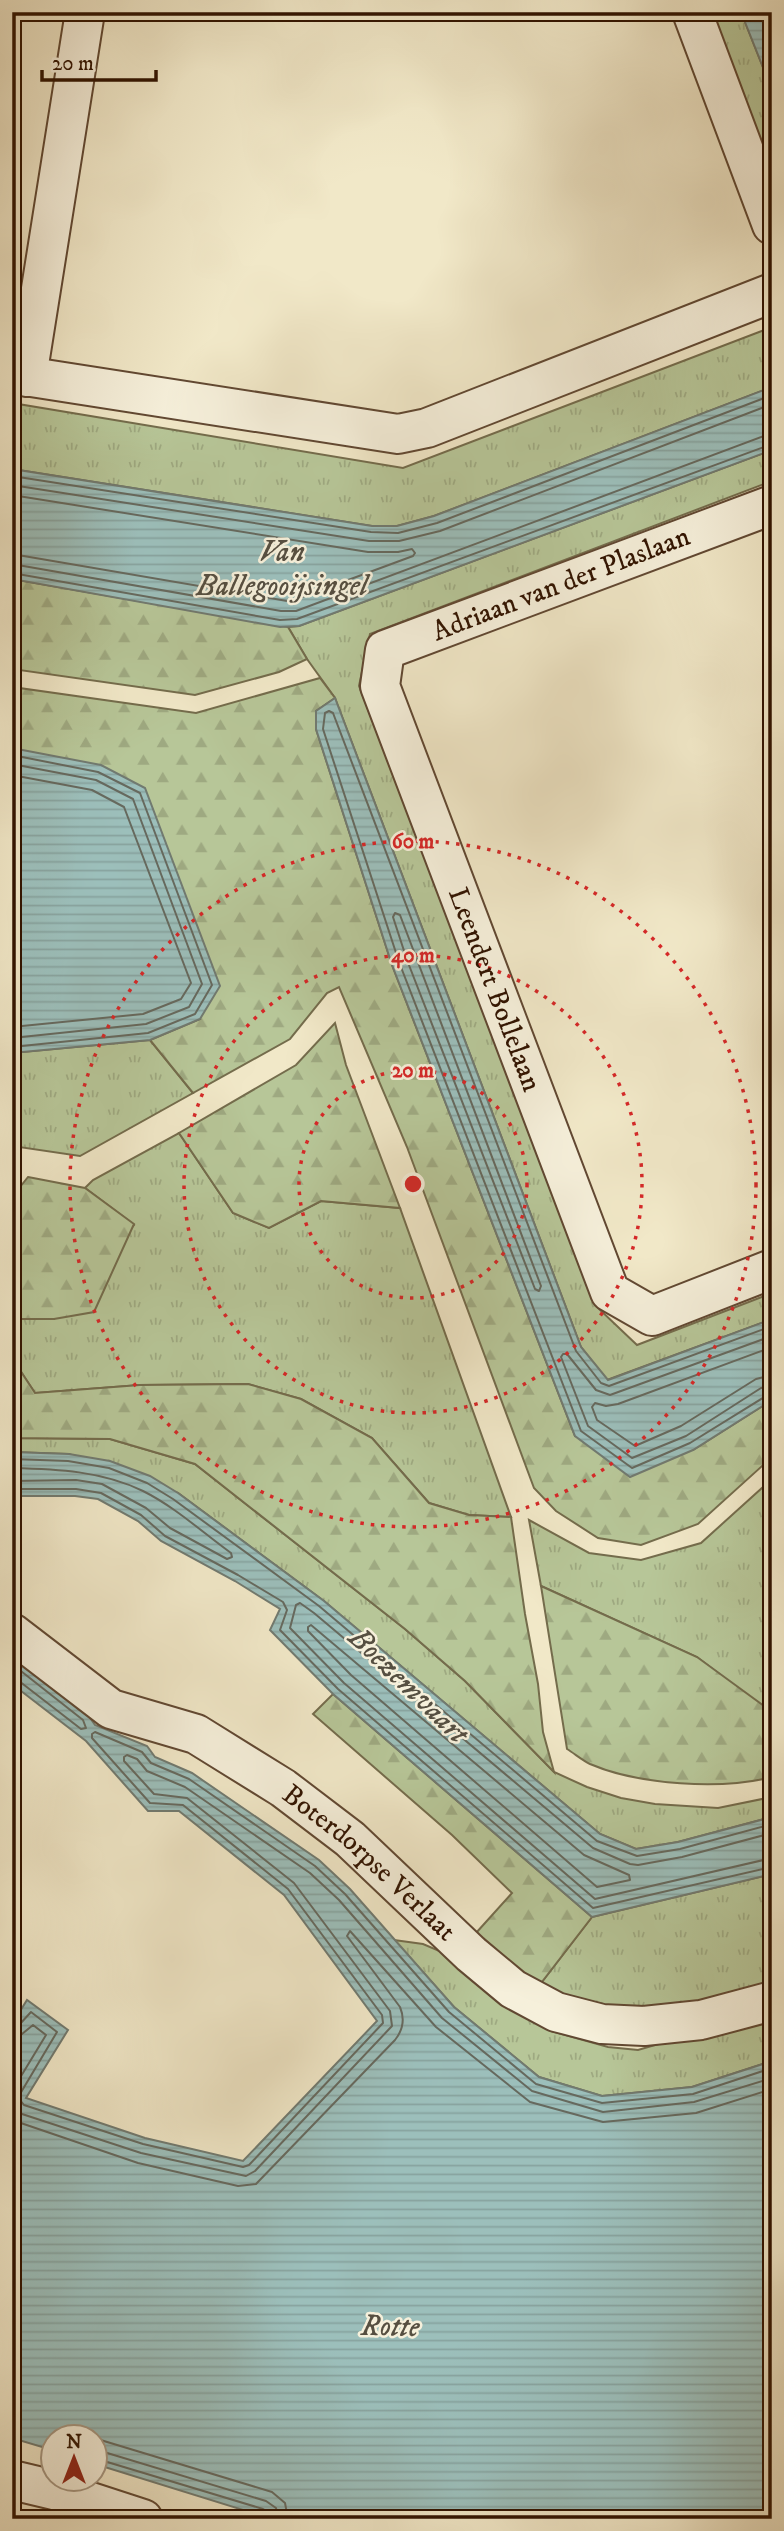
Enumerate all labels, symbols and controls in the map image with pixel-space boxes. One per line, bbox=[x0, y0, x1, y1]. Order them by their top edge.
scale bar bbox=[42, 38, 156, 82]
text: 20 m bbox=[52, 51, 94, 77]
street label: Adriaan van der Plaslaan bbox=[427, 519, 695, 649]
water label: Van Ballegooijsingel bbox=[195, 534, 371, 605]
text: 60 m bbox=[392, 829, 434, 855]
street label: Leendert Bollelaan bbox=[441, 882, 550, 1096]
text: 40 m bbox=[391, 943, 435, 969]
text: 20 m bbox=[392, 1058, 434, 1084]
centre of rings bbox=[401, 1172, 425, 1196]
water label: Boezemvaart bbox=[340, 1619, 477, 1753]
street label: Boterdorpse Verlaat bbox=[276, 1776, 464, 1948]
water label: Rotte bbox=[359, 2308, 420, 2346]
north arrow bbox=[38, 2422, 108, 2492]
text: N bbox=[66, 2431, 82, 2454]

